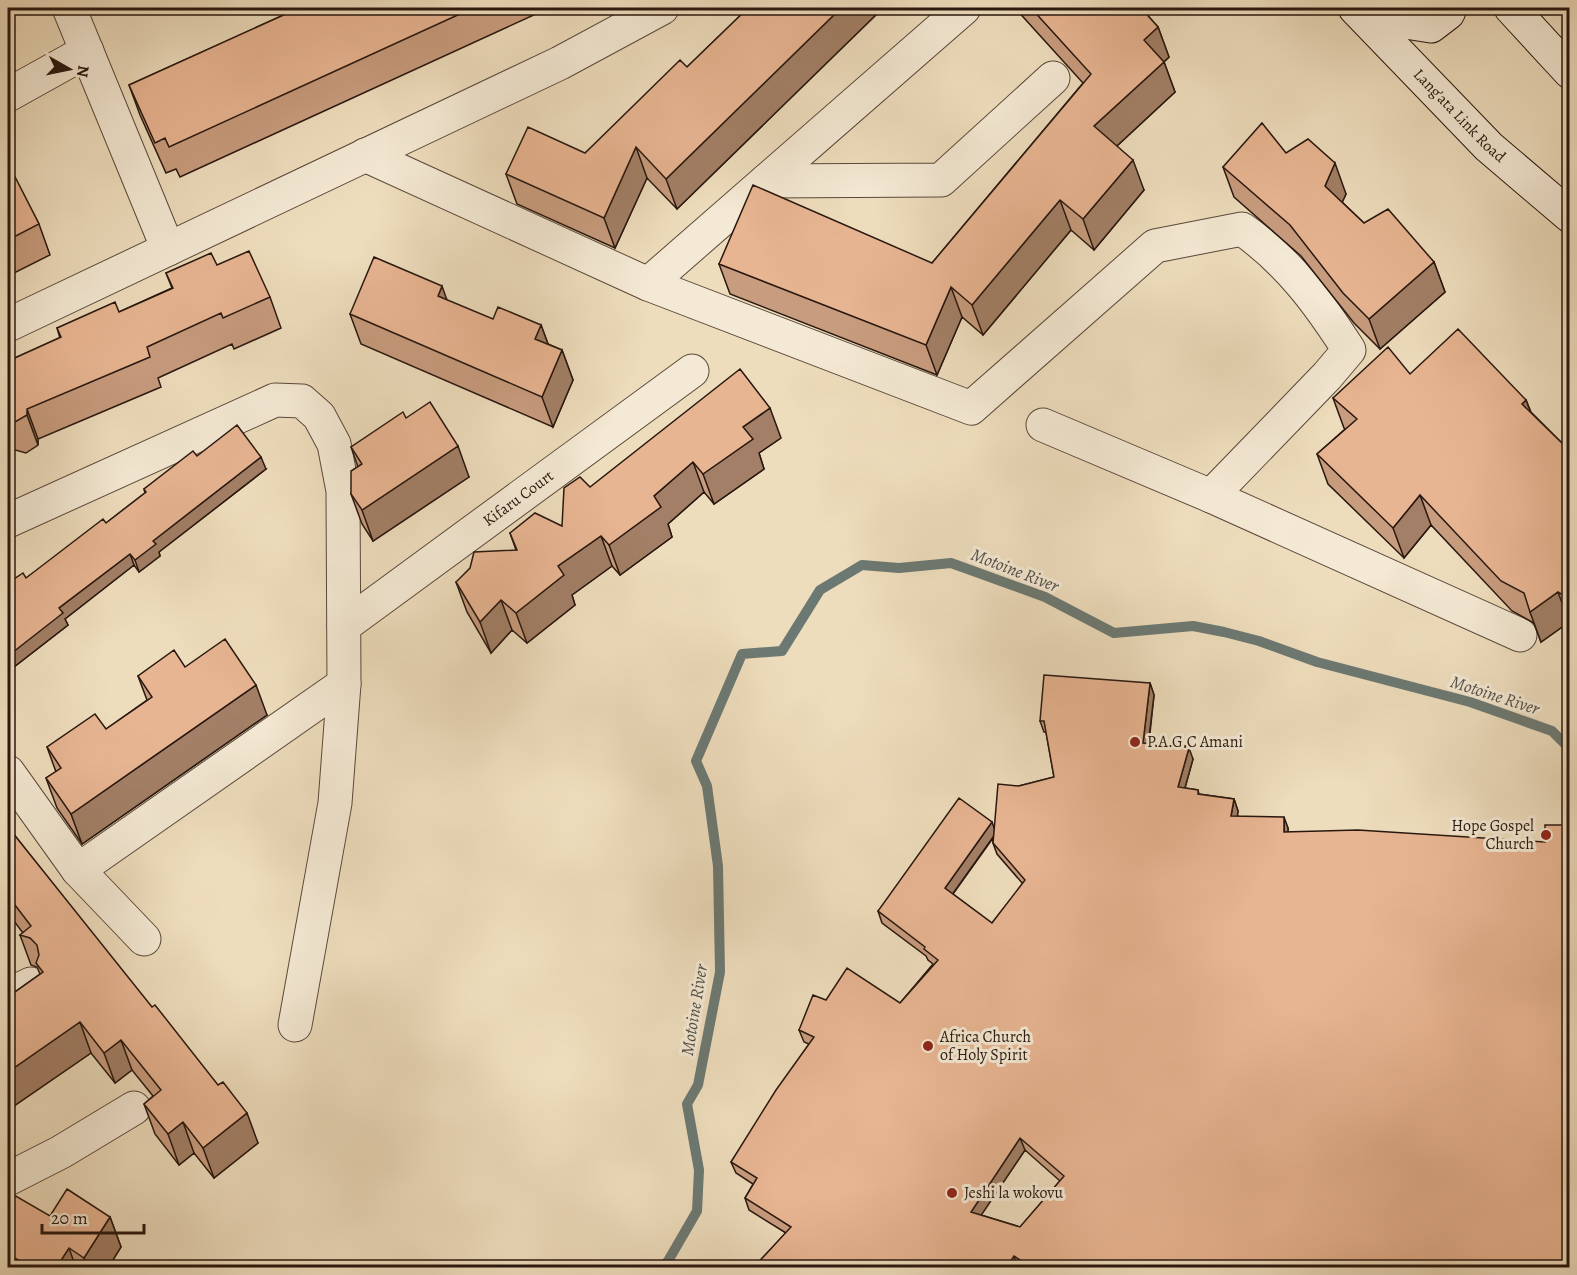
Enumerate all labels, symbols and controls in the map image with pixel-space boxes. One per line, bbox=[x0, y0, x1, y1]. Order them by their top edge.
north arrow bbox=[39, 39, 99, 99]
text: N bbox=[71, 64, 95, 79]
street label: Lang'ata Link Road bbox=[1408, 64, 1511, 168]
street label: Kifaru Court bbox=[478, 465, 558, 532]
water label: Motoine River bbox=[968, 542, 1063, 598]
water label: Motoine River bbox=[1447, 669, 1543, 721]
place label: P.A.G.C Amani bbox=[1147, 731, 1243, 753]
marker: P.A.G.C Amani bbox=[1128, 735, 1142, 749]
place label: Hope Gospel Church bbox=[1451, 815, 1534, 855]
marker: Hope Gospel Church bbox=[1539, 828, 1553, 842]
water label: Motoine River bbox=[675, 962, 713, 1057]
place label: Africa Church of Holy Spirit bbox=[939, 1026, 1031, 1066]
marker: Africa Church of Holy Spirit bbox=[921, 1039, 935, 1053]
place label: Jeshi la wokovu bbox=[964, 1182, 1063, 1204]
marker: Jeshi la wokovu bbox=[945, 1186, 959, 1200]
scale bar bbox=[42, 1197, 144, 1235]
text: 20 m bbox=[51, 1206, 88, 1230]

